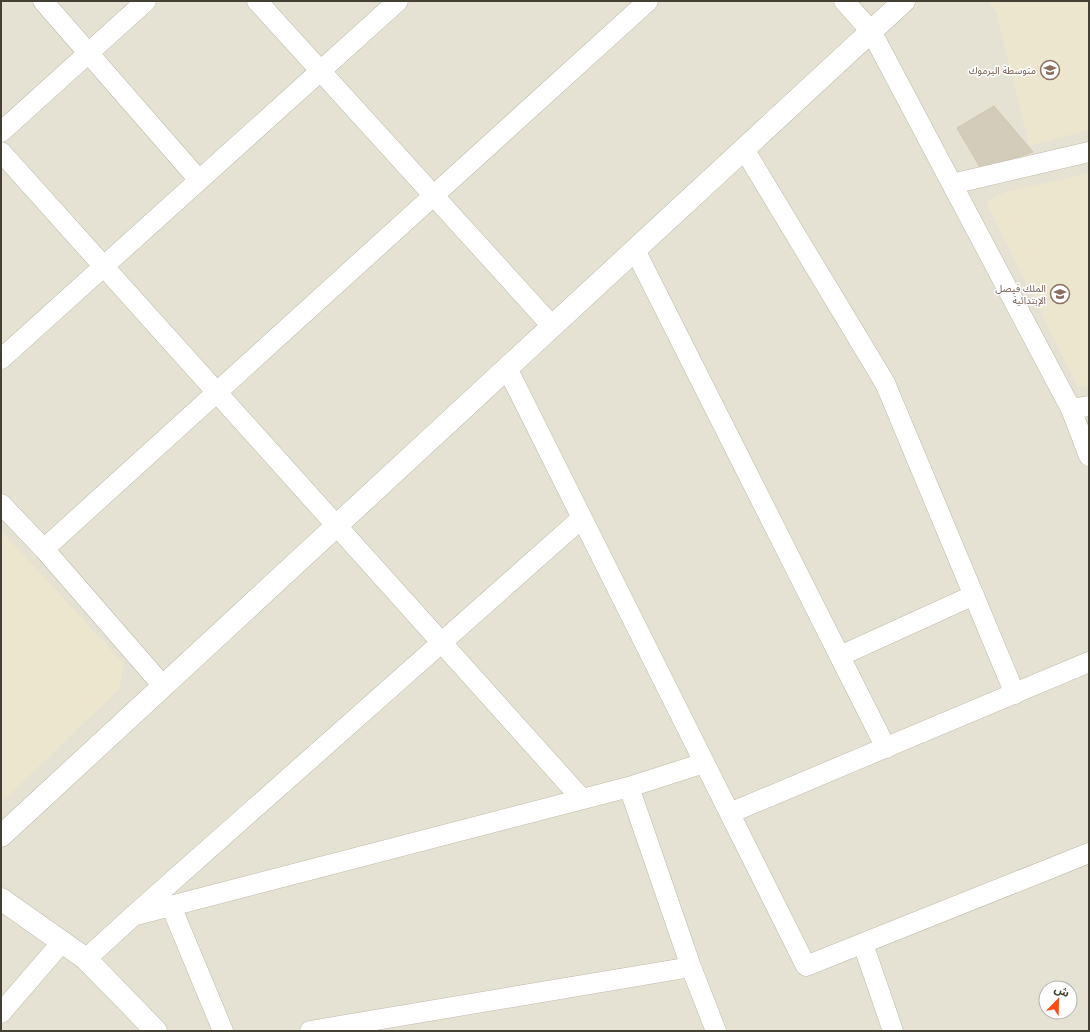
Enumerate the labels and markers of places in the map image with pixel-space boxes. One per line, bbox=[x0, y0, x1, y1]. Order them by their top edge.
school or university icon: متوسطة اليرموك bbox=[1039, 59, 1061, 81]
place label: متوسطة اليرموك bbox=[969, 65, 1036, 77]
place label: الملك فيصل الإبتدائية bbox=[995, 283, 1046, 307]
school or university icon: الملك فيصل الإبتدائية bbox=[1049, 283, 1071, 305]

